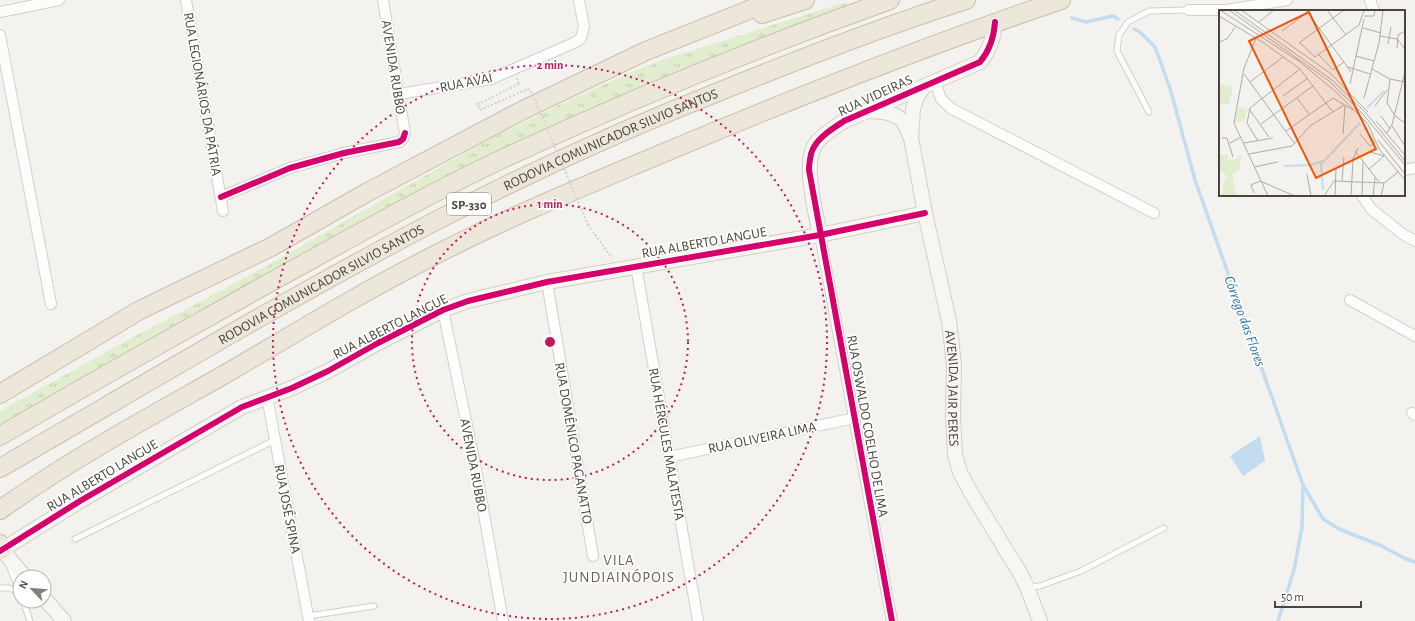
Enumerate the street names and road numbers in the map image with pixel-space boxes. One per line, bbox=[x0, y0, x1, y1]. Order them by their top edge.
street label: RUA LEGIONÁRIOS DA PÁTRIA bbox=[181, 11, 226, 177]
street label: AVENIDA RUBBO bbox=[379, 19, 407, 115]
street label: RUA AVAÍ bbox=[438, 68, 494, 95]
street label: RUA VIDEIRAS bbox=[836, 73, 915, 119]
street label: RODOVIA COMUNICADOR SILVIO SANTOS bbox=[502, 87, 720, 194]
road number: SP-330 bbox=[447, 193, 491, 215]
street label: RODOVIA COMUNICADOR SILVIO SANTOS bbox=[216, 222, 427, 348]
street label: RUA ALBERTO LANGUE bbox=[641, 225, 768, 261]
street label: RUA ALBERTO LANGUE bbox=[331, 292, 450, 362]
street label: AVENIDA JAIR PERES bbox=[942, 329, 961, 447]
street label: RUA OSWALDO COELHO DE LIMA bbox=[844, 334, 890, 518]
street label: RUA DOMÊNICO PAGANATTO bbox=[552, 361, 596, 525]
street label: RUA HÉRCULES MALATESTA bbox=[646, 366, 689, 521]
street label: AVENIDA RUBBO bbox=[457, 417, 489, 513]
street label: RUA OLIVEIRA LIMA bbox=[707, 420, 817, 456]
street label: RUA ALBERTO LANGUE bbox=[45, 437, 161, 514]
street label: RUA JOSÉ SPINA bbox=[272, 463, 305, 555]

